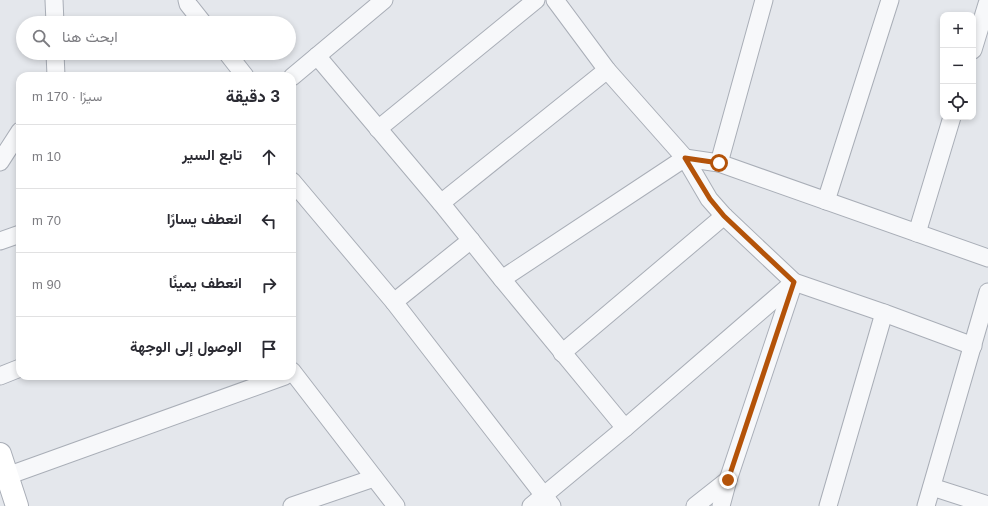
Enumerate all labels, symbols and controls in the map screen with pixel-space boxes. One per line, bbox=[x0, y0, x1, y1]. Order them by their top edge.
map controls bbox=[940, 12, 976, 120]
button: + bbox=[940, 12, 976, 48]
search box bbox=[16, 16, 296, 60]
icon: search bbox=[30, 27, 52, 49]
text: ابحث هنا bbox=[62, 28, 118, 45]
button: − bbox=[940, 48, 976, 84]
button: locate bbox=[940, 84, 976, 120]
text: 3 دقيقة bbox=[226, 87, 280, 106]
text: سيرًا · 170 m bbox=[32, 89, 102, 104]
text: تابع السير bbox=[182, 146, 242, 163]
icon: ahead bbox=[258, 146, 280, 168]
text: 10 m bbox=[32, 149, 61, 164]
route start bbox=[710, 154, 728, 172]
text: انعطف يسارًا bbox=[167, 210, 242, 227]
icon: left bbox=[258, 210, 280, 232]
text: 70 m bbox=[32, 213, 61, 228]
text: انعطف يمينًا bbox=[169, 274, 242, 291]
icon: right bbox=[258, 274, 280, 296]
text: 90 m bbox=[32, 277, 61, 292]
text: الوصول إلى الوجهة bbox=[130, 338, 242, 355]
icon: arrive bbox=[258, 338, 280, 360]
route end bbox=[719, 471, 737, 489]

